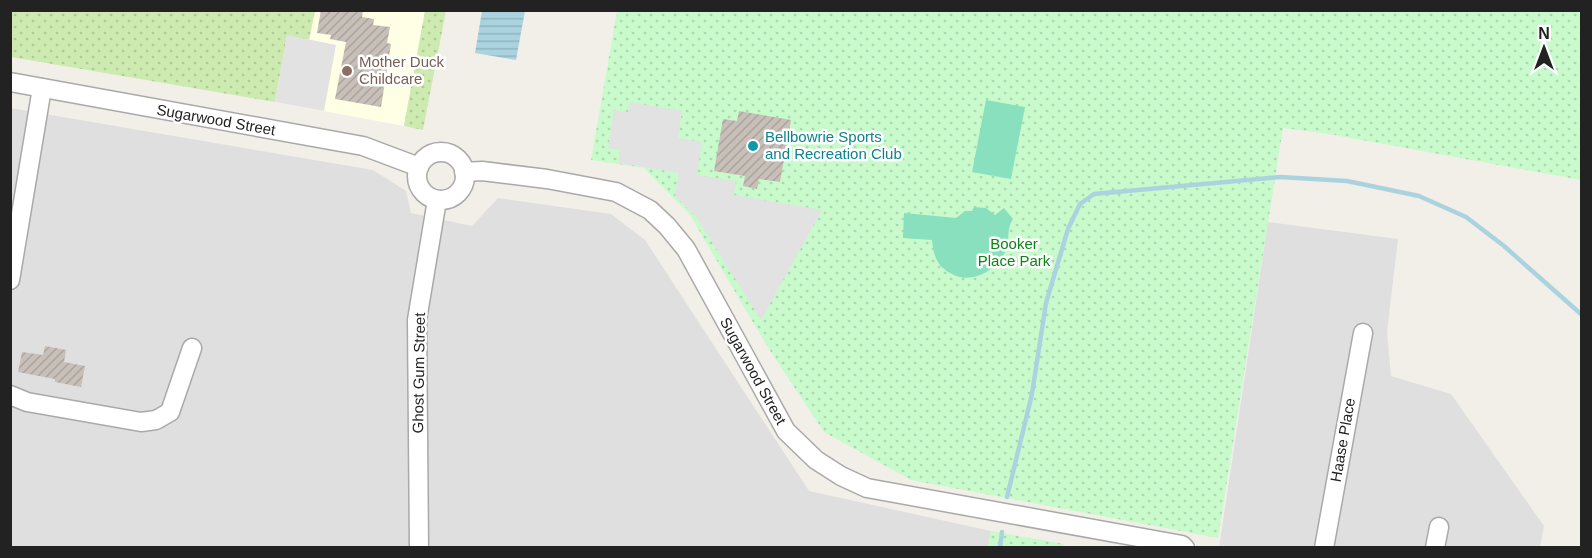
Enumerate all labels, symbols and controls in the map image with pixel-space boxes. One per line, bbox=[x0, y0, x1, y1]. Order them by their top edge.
north arrow bbox=[1514, 18, 1574, 78]
text: N bbox=[1538, 25, 1550, 42]
place label: Mother Duck Childcare bbox=[359, 53, 445, 87]
marker: Mother Duck Childcare bbox=[340, 64, 354, 78]
street label: Sugarwood Street bbox=[155, 101, 278, 138]
place label: Bellbowrie Sports and Recreation Club bbox=[765, 128, 902, 162]
marker: Bellbowrie Sports and Recreation Club bbox=[746, 139, 760, 153]
park label: Booker Place Park bbox=[978, 235, 1051, 269]
street label: Ghost Gum Street bbox=[409, 312, 428, 434]
street label: Sugarwood Street bbox=[717, 314, 790, 428]
street label: Haase Place bbox=[1327, 397, 1358, 483]

